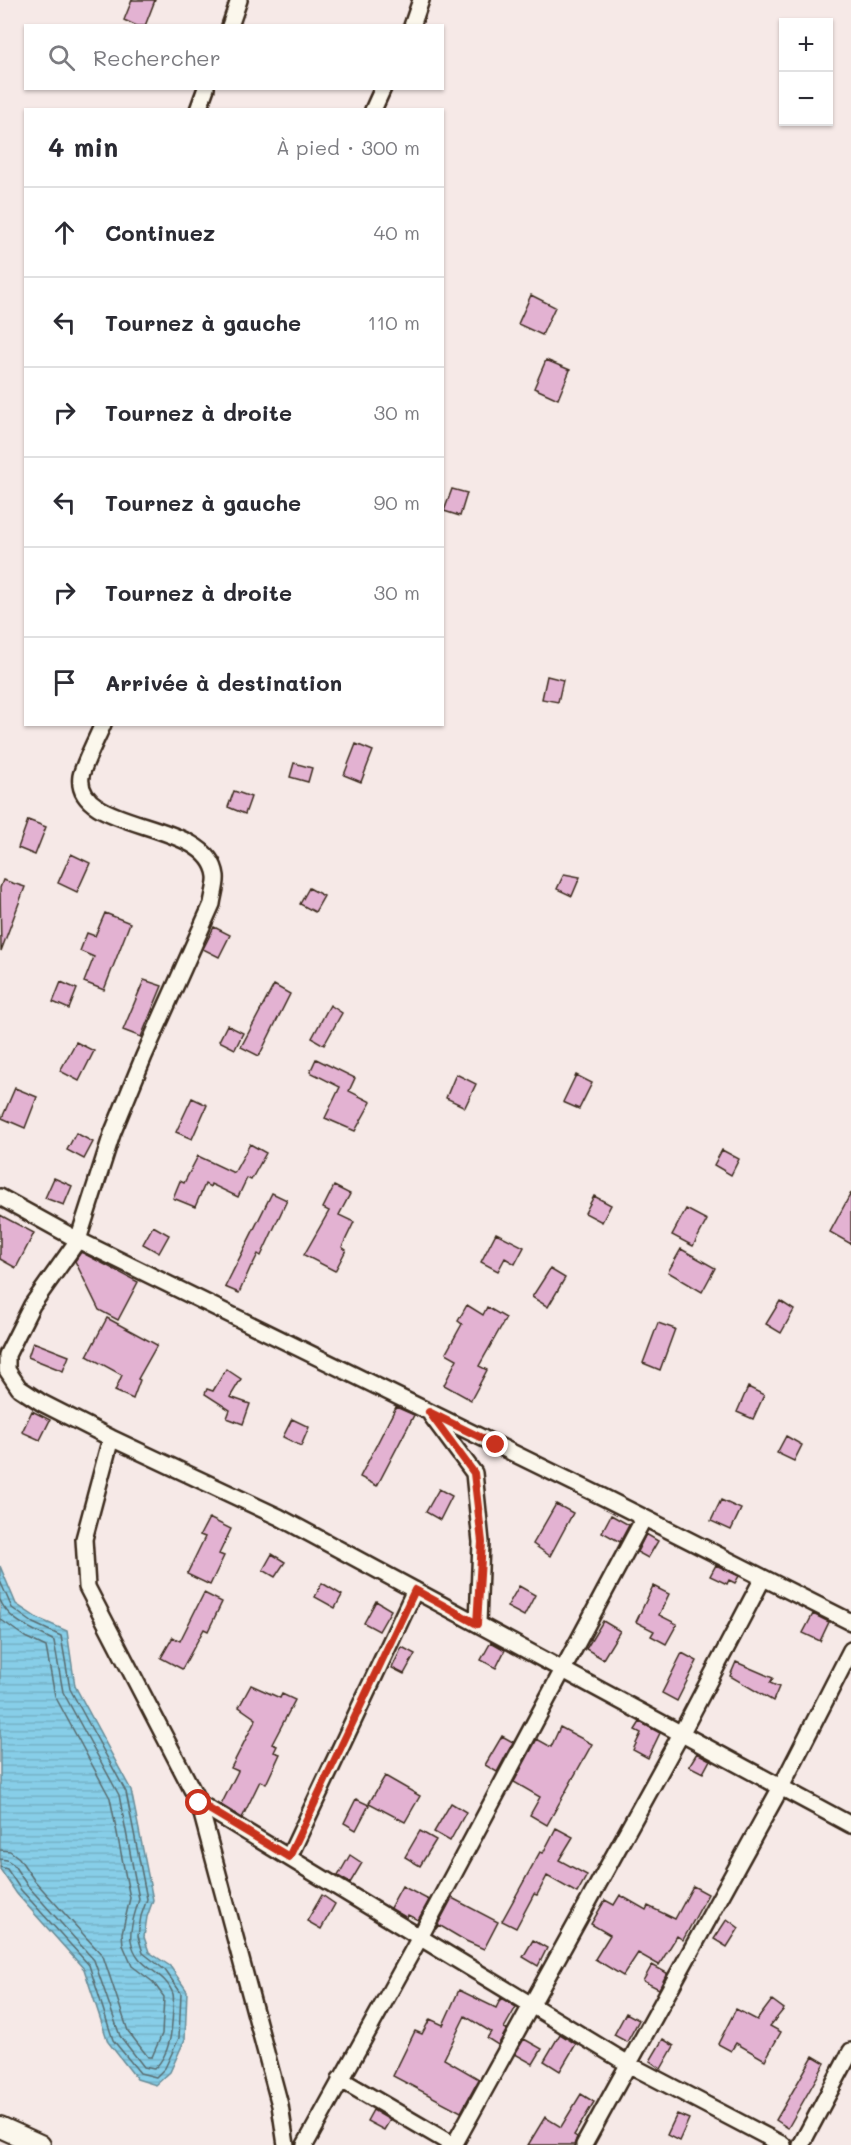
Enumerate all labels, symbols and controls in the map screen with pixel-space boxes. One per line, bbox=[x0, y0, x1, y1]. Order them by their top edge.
map controls bbox=[779, 18, 833, 126]
button: + bbox=[779, 18, 833, 72]
search box bbox=[24, 24, 444, 90]
icon: search bbox=[45, 41, 78, 74]
text: Rechercher bbox=[93, 43, 221, 72]
button: − bbox=[779, 72, 833, 126]
text: 4 min bbox=[48, 130, 118, 164]
text: À pied · 300 m bbox=[276, 134, 420, 160]
icon: ahead bbox=[48, 216, 81, 249]
text: Continuez bbox=[105, 218, 215, 247]
text: 40 m bbox=[374, 219, 420, 245]
icon: left bbox=[48, 306, 81, 339]
text: Tournez à gauche bbox=[105, 308, 301, 337]
text: 110 m bbox=[367, 309, 420, 335]
icon: right bbox=[48, 396, 81, 429]
text: Tournez à droite bbox=[105, 398, 292, 427]
text: 30 m bbox=[374, 399, 420, 425]
icon: left bbox=[48, 486, 81, 519]
text: Tournez à gauche bbox=[105, 488, 301, 517]
text: 90 m bbox=[374, 489, 420, 515]
icon: right bbox=[48, 576, 81, 609]
text: Tournez à droite bbox=[105, 578, 292, 607]
text: 30 m bbox=[374, 579, 420, 605]
icon: arrive bbox=[48, 666, 81, 699]
text: Arrivée à destination bbox=[105, 668, 342, 697]
route end bbox=[482, 1431, 508, 1457]
route start bbox=[185, 1789, 211, 1815]

